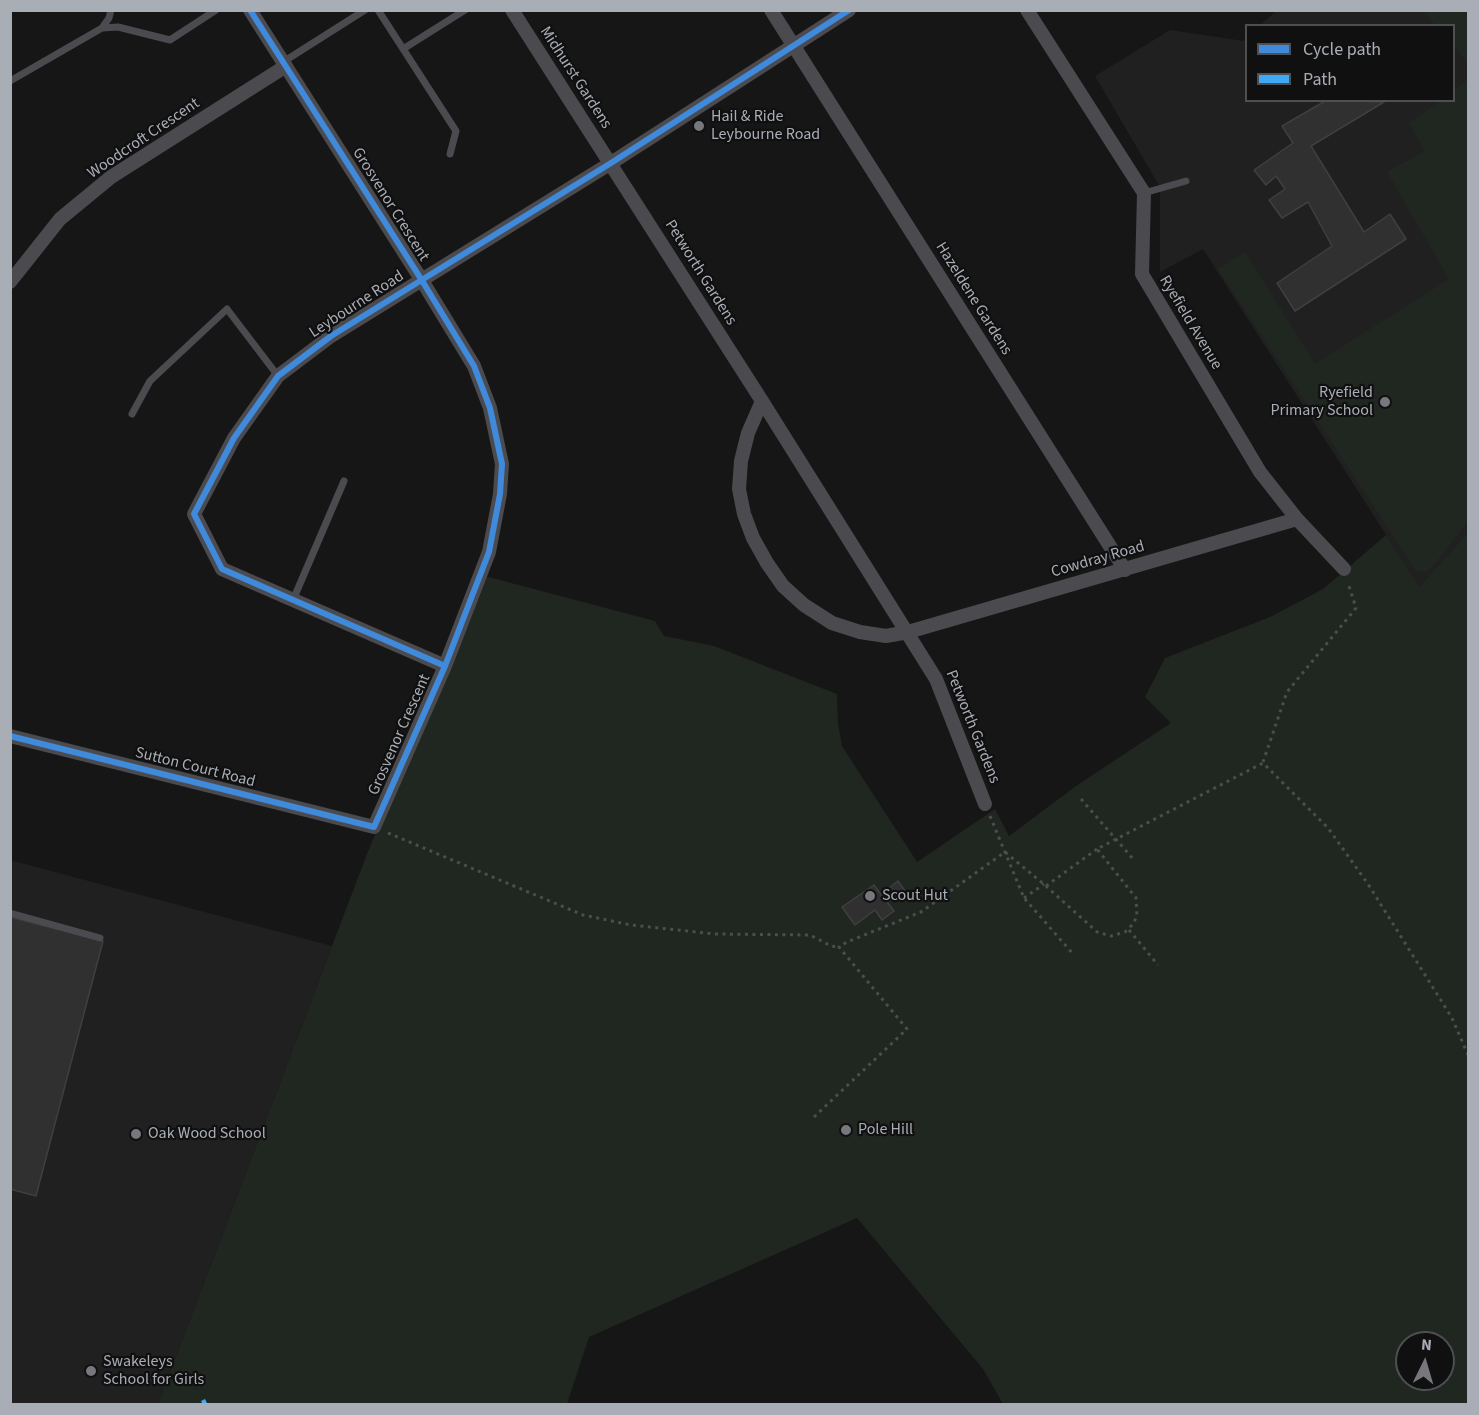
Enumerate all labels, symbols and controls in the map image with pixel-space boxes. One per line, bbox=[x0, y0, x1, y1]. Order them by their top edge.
street label: Midhurst Gardens bbox=[535, 23, 615, 133]
legend bbox=[1245, 24, 1455, 102]
text: Cycle path bbox=[1303, 37, 1381, 62]
text: Path bbox=[1303, 67, 1337, 92]
street label: Woodcroft Crescent bbox=[84, 94, 204, 184]
place label: Hail & Ride Leybourne Road bbox=[711, 107, 820, 145]
marker: Hail & Ride Leybourne Road bbox=[692, 119, 706, 133]
street label: Grosvenor Crescent bbox=[347, 145, 433, 265]
street label: Petworth Gardens bbox=[660, 217, 740, 329]
street label: Hazeldene Gardens bbox=[931, 239, 1015, 359]
street label: Leybourne Road bbox=[306, 267, 408, 343]
street label: Ryefield Avenue bbox=[1154, 272, 1226, 374]
place label: Ryefield Primary School bbox=[1271, 383, 1373, 421]
marker: Ryefield Primary School bbox=[1378, 395, 1392, 409]
street label: Cowdray Road bbox=[1049, 537, 1147, 583]
street label: Petworth Gardens bbox=[941, 668, 1003, 786]
street label: Grosvenor Crescent bbox=[365, 672, 435, 798]
street label: Sutton Court Road bbox=[133, 744, 257, 792]
place label: Scout Hut bbox=[882, 886, 948, 906]
marker: Scout Hut bbox=[863, 889, 877, 903]
place label: Pole Hill bbox=[858, 1120, 913, 1140]
marker: Pole Hill bbox=[839, 1123, 853, 1137]
place label: Oak Wood School bbox=[148, 1124, 266, 1144]
marker: Oak Wood School bbox=[129, 1127, 143, 1141]
north arrow bbox=[1395, 1331, 1455, 1391]
text: N bbox=[1420, 1334, 1433, 1356]
place label: Swakeleys School for Girls bbox=[103, 1352, 204, 1390]
marker: Swakeleys School for Girls bbox=[84, 1364, 98, 1378]

